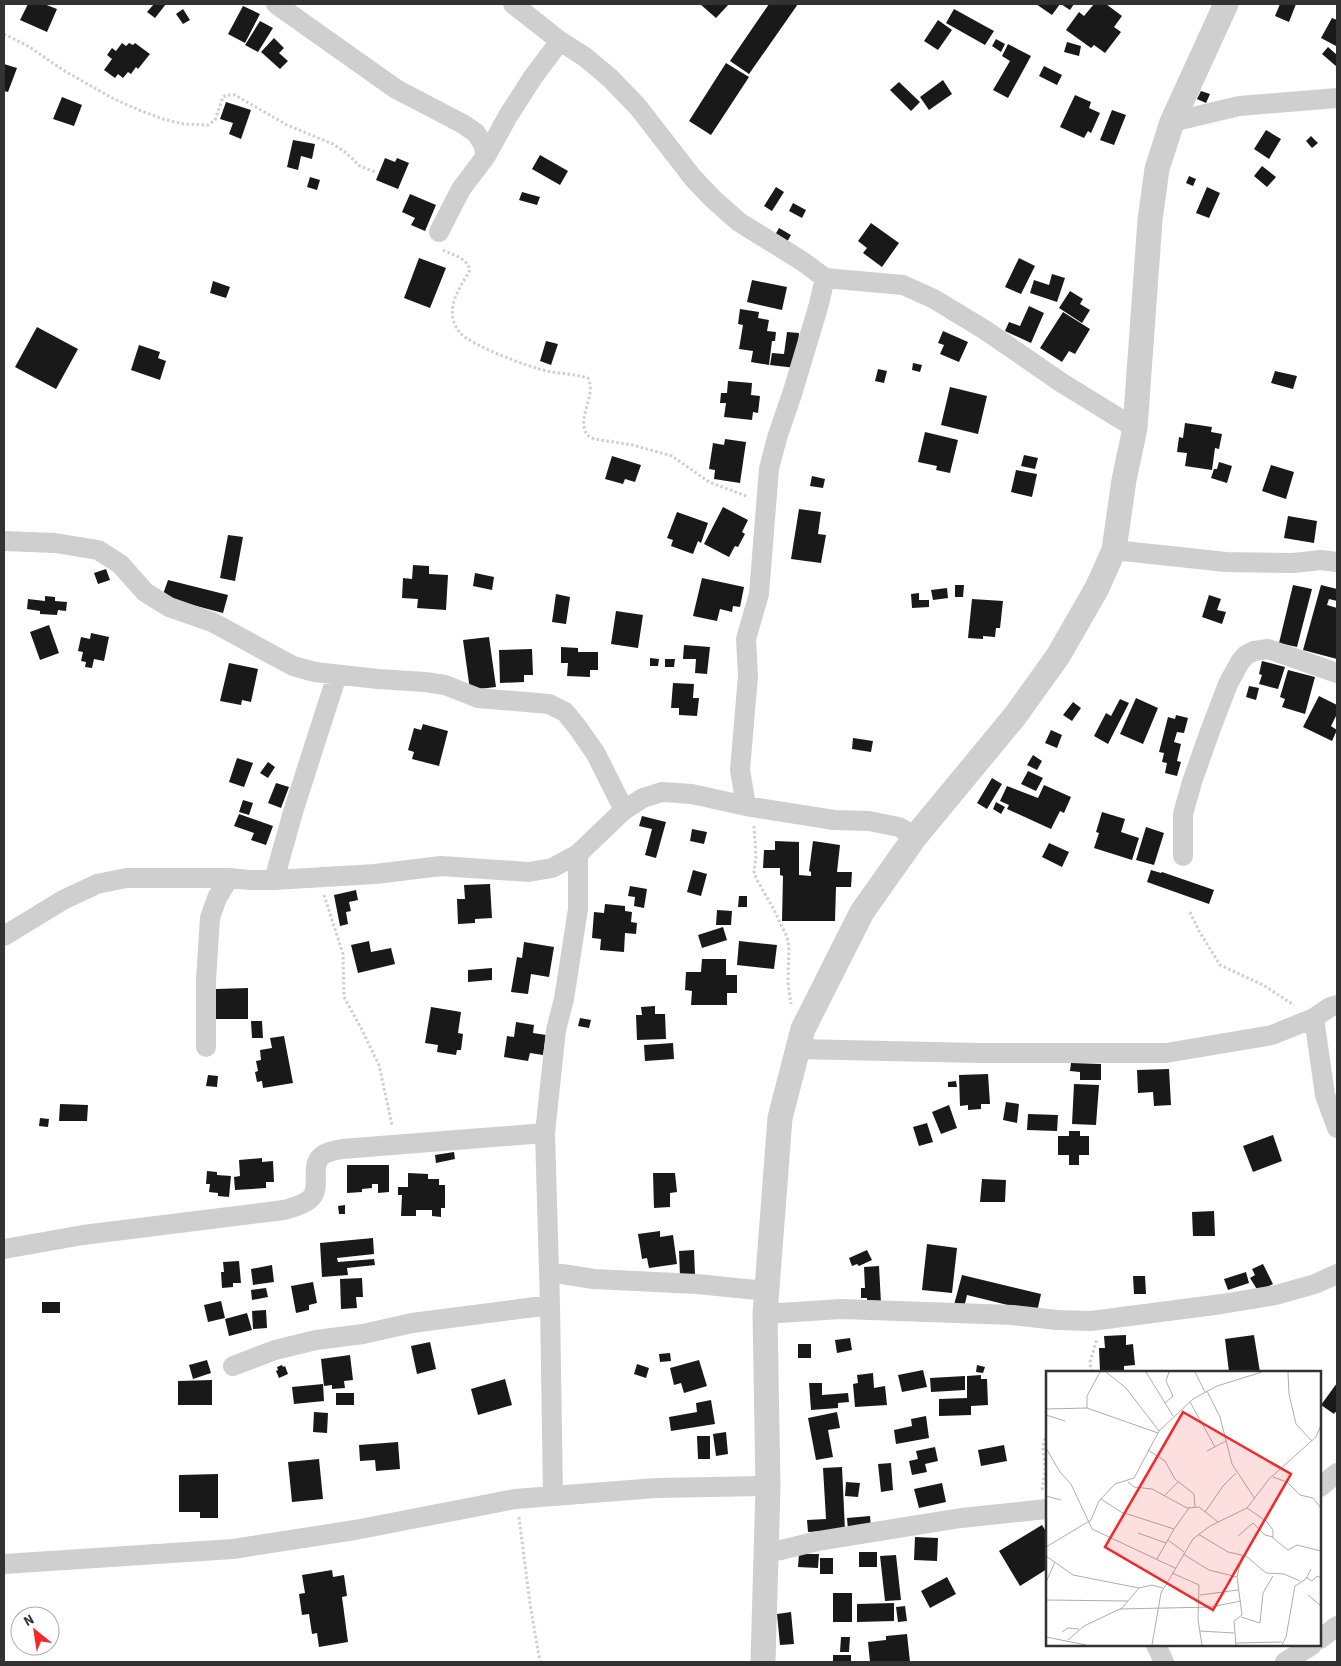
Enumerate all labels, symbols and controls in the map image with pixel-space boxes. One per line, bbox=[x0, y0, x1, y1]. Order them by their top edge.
inset map bbox=[1046, 1371, 1321, 1646]
north arrow bbox=[10, 1606, 60, 1656]
text: N bbox=[20, 1610, 38, 1632]

